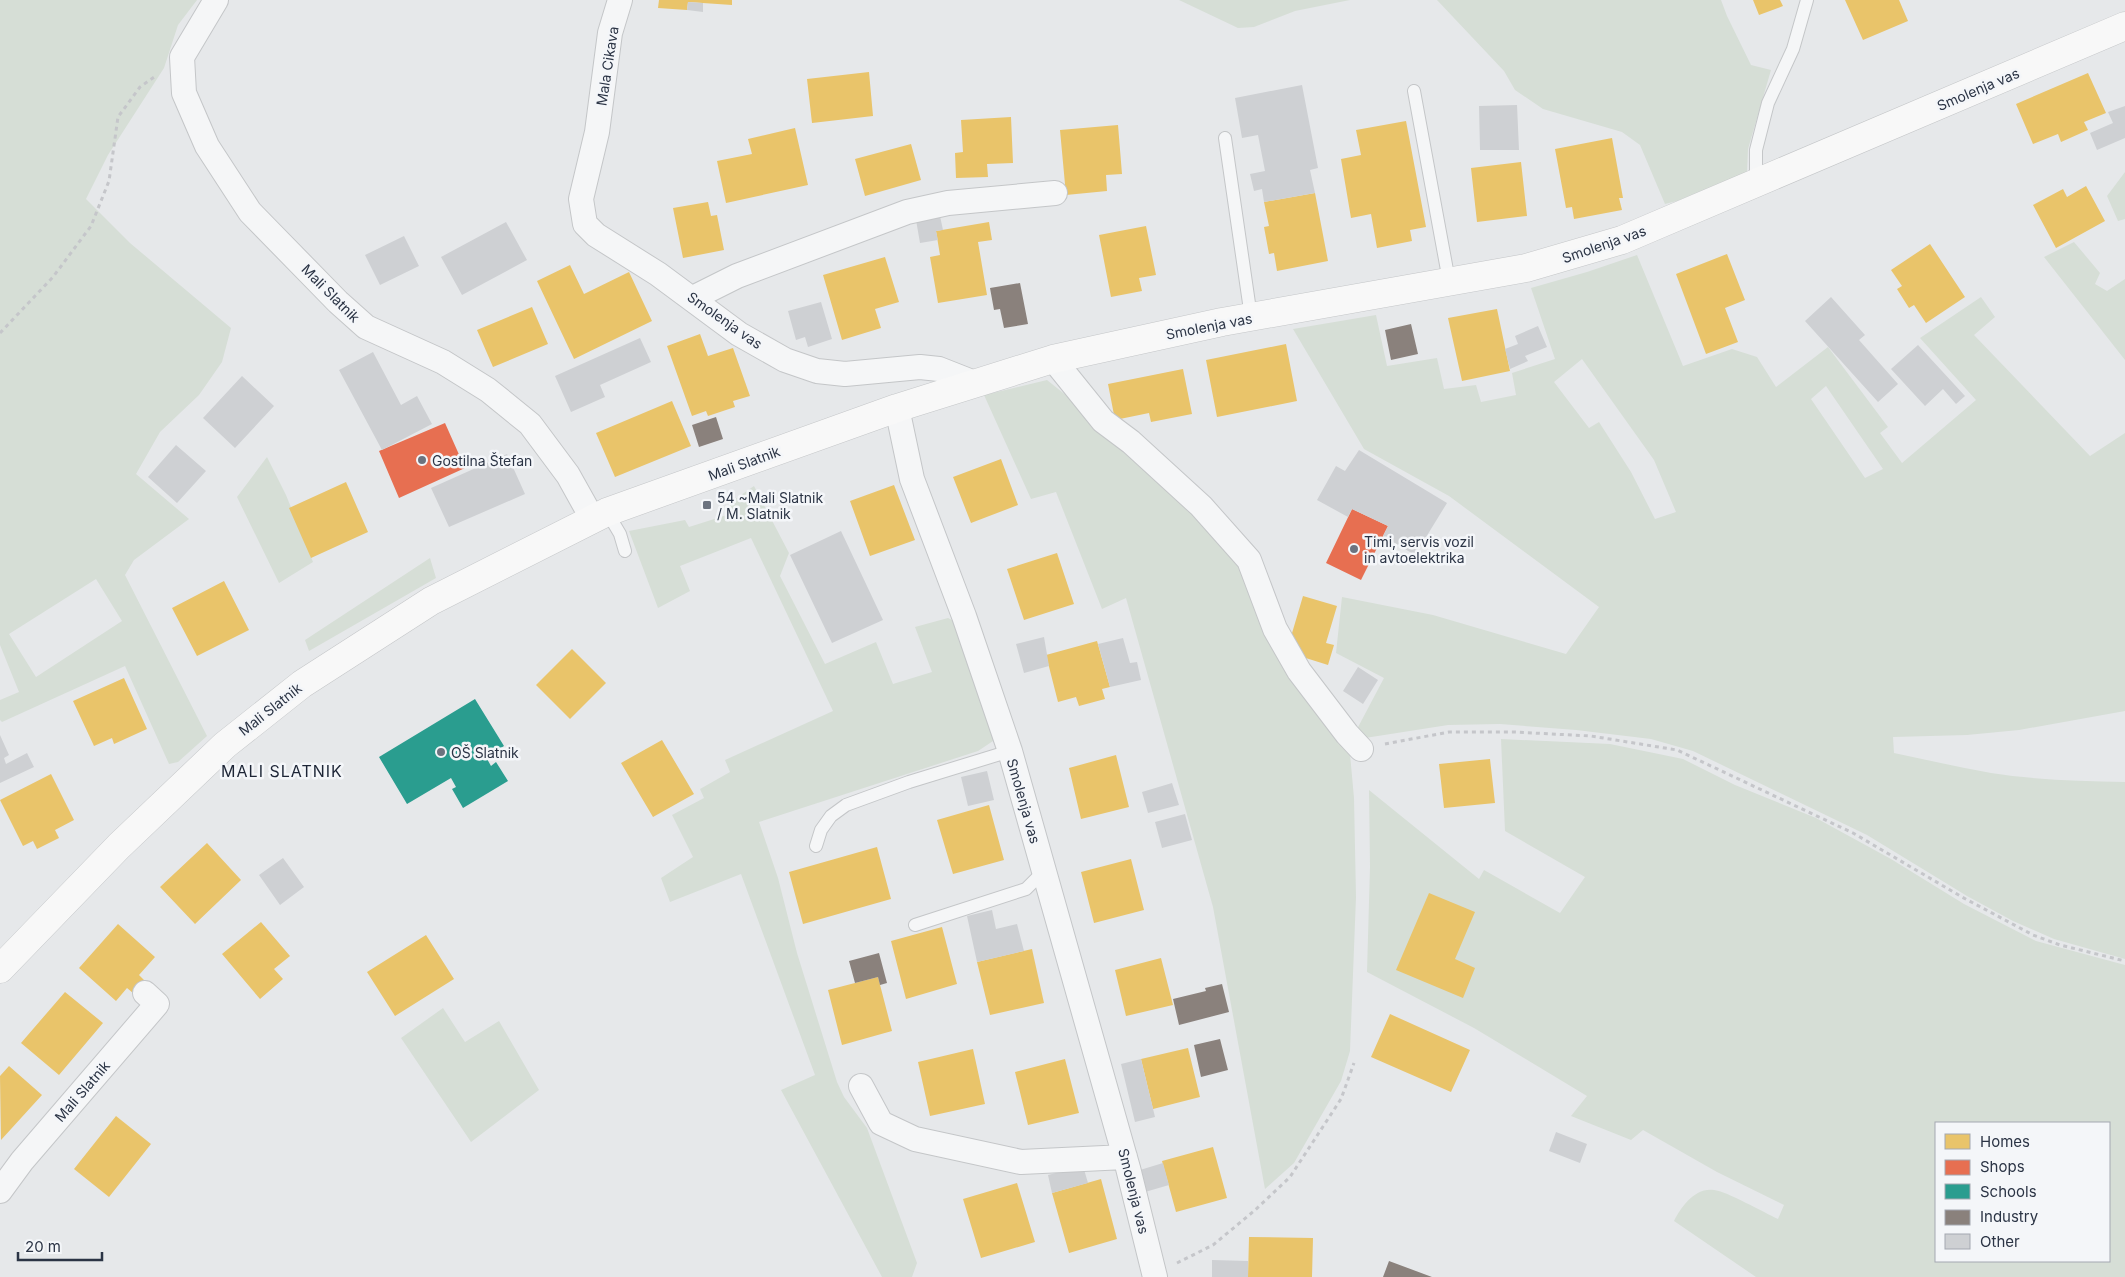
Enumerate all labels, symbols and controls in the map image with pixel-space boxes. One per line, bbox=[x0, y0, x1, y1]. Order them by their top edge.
street label: Mala Cikava bbox=[592, 25, 622, 107]
street label: Smolenja vas bbox=[1934, 64, 2022, 114]
street label: Smolenja vas bbox=[1560, 222, 1648, 266]
street label: Mali Slatnik bbox=[298, 260, 364, 326]
street label: Smolenja vas bbox=[684, 288, 766, 352]
street label: Smolenja vas bbox=[1164, 309, 1254, 343]
street label: Mali Slatnik bbox=[706, 442, 783, 484]
place label: Gostilna Štefan bbox=[432, 452, 532, 469]
marker: Gostilna Štefan bbox=[416, 454, 428, 466]
place label: 54 ~Mali Slatnik / M. Slatnik bbox=[717, 489, 823, 522]
marker: 54 ~Mali Slatnik / M. Slatnik bbox=[701, 499, 713, 511]
place label: Timi, servis vozil in avtoelektrika bbox=[1364, 533, 1474, 566]
marker: Timi, servis vozil in avtoelektrika bbox=[1348, 543, 1360, 555]
street label: Mali Slatnik bbox=[235, 679, 305, 739]
place label: OŠ Slatnik bbox=[451, 744, 519, 761]
marker: OŠ Slatnik bbox=[435, 746, 447, 758]
street label: Smolenja vas bbox=[1004, 756, 1044, 846]
district label: MALI SLATNIK bbox=[221, 761, 343, 781]
street label: Mali Slatnik bbox=[51, 1057, 113, 1125]
legend bbox=[1935, 1122, 2110, 1262]
text: Homes bbox=[1980, 1132, 2030, 1151]
street label: Smolenja vas bbox=[1115, 1146, 1153, 1236]
text: Shops bbox=[1980, 1157, 2025, 1176]
text: Schools bbox=[1980, 1182, 2037, 1201]
text: Industry bbox=[1980, 1207, 2039, 1226]
scale bar bbox=[18, 1230, 101, 1262]
text: Other bbox=[1980, 1232, 2020, 1251]
text: 20 m bbox=[25, 1237, 61, 1256]

